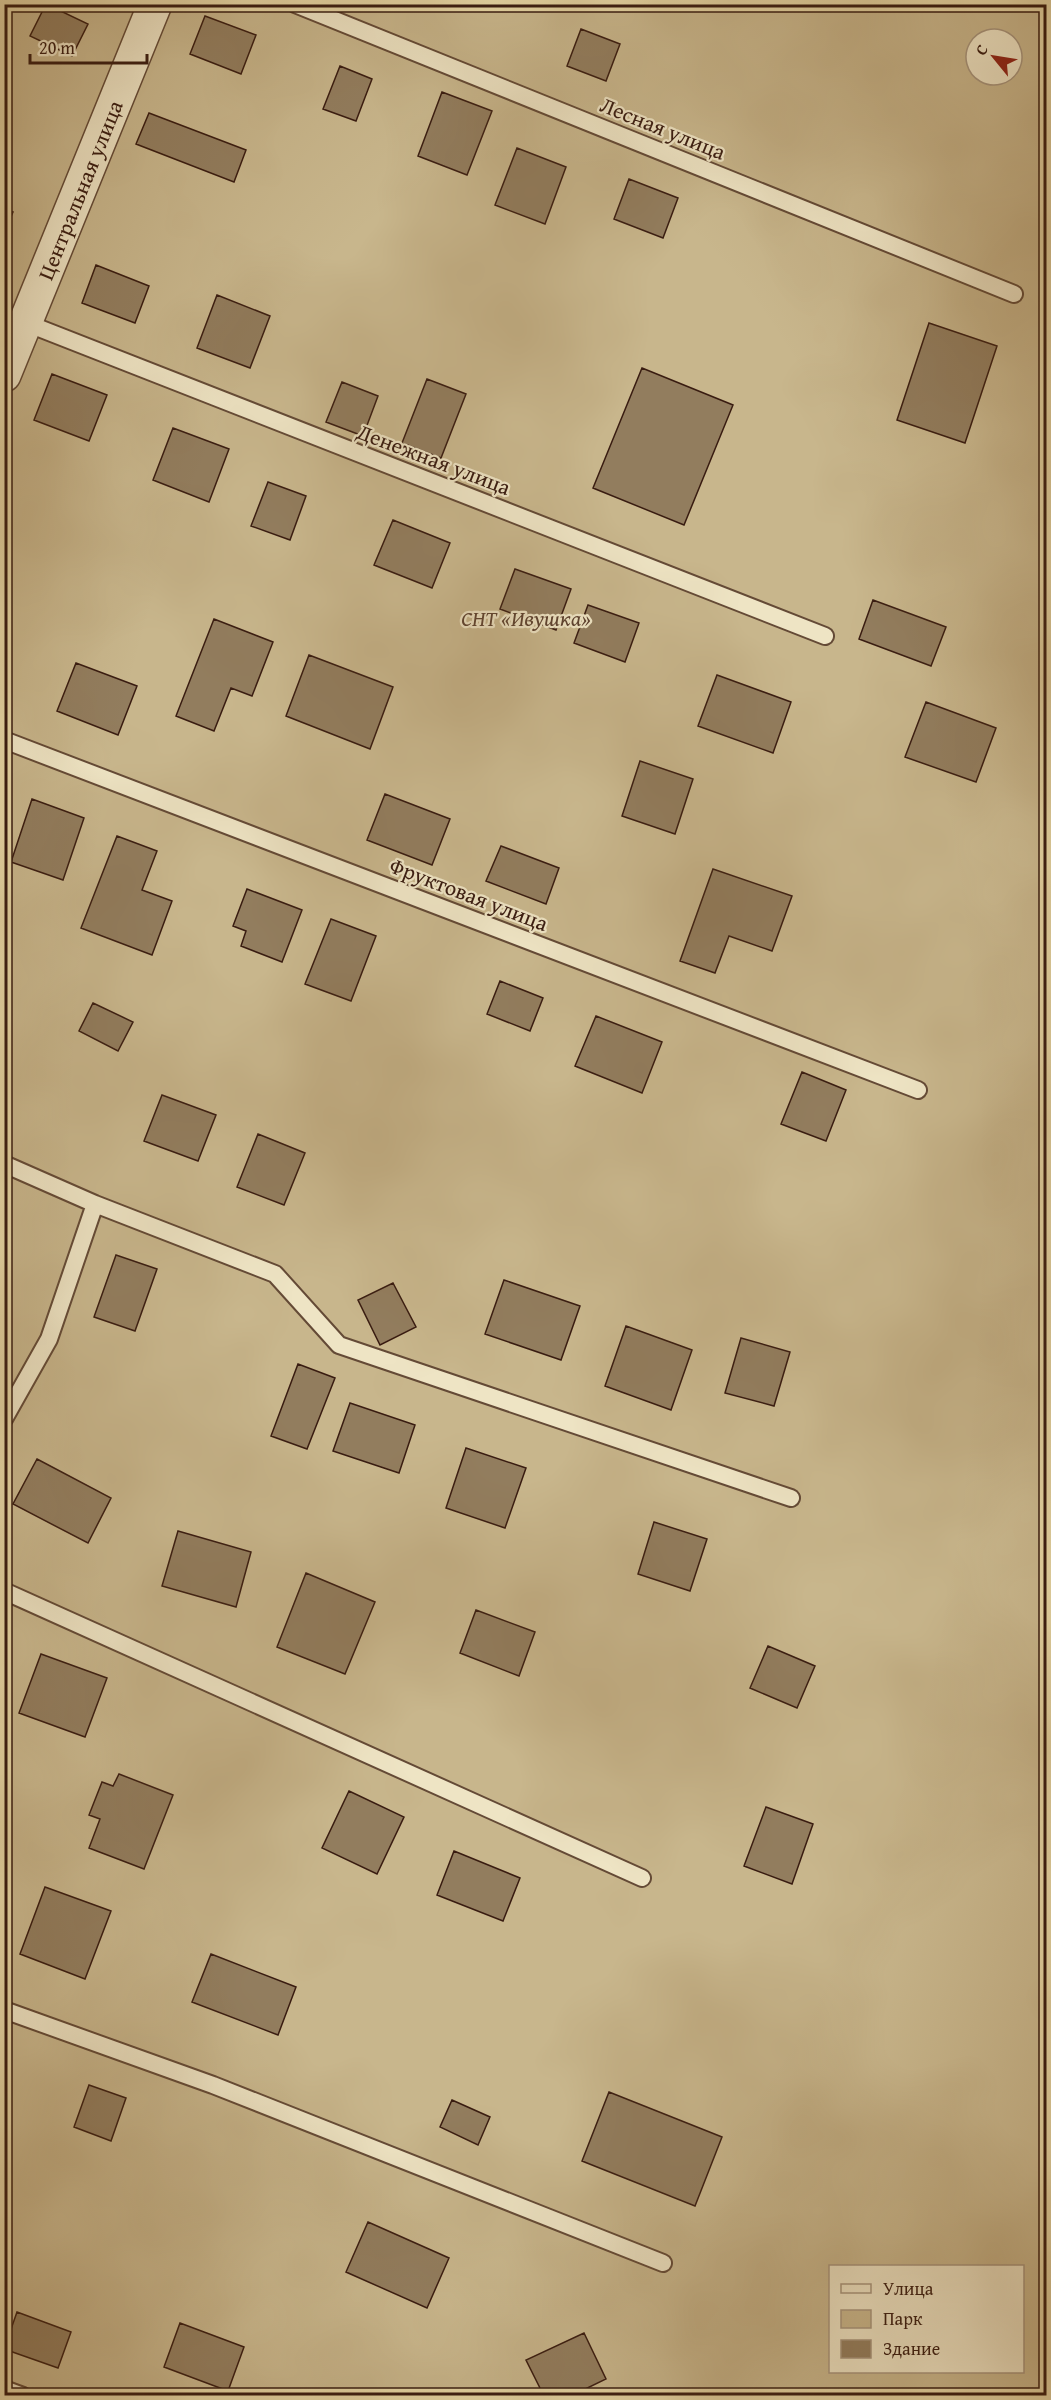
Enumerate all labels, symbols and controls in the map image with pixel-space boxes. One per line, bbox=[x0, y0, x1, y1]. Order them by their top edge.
scale bar bbox=[30, 27, 147, 65]
north arrow bbox=[964, 27, 1024, 87]
text: 20 m bbox=[39, 34, 75, 61]
text: С bbox=[968, 40, 994, 59]
street label: Лесная улица bbox=[596, 88, 731, 168]
street label: Центральная улица bbox=[29, 95, 131, 285]
street label: Денежная улица bbox=[352, 415, 516, 503]
park label: СНТ «Ивушка» bbox=[461, 602, 591, 634]
street label: Фруктовая улица bbox=[385, 849, 553, 939]
legend bbox=[829, 2265, 1024, 2373]
text: Улица bbox=[883, 2275, 934, 2302]
text: Парк bbox=[883, 2305, 923, 2332]
text: Здание bbox=[883, 2335, 940, 2362]

